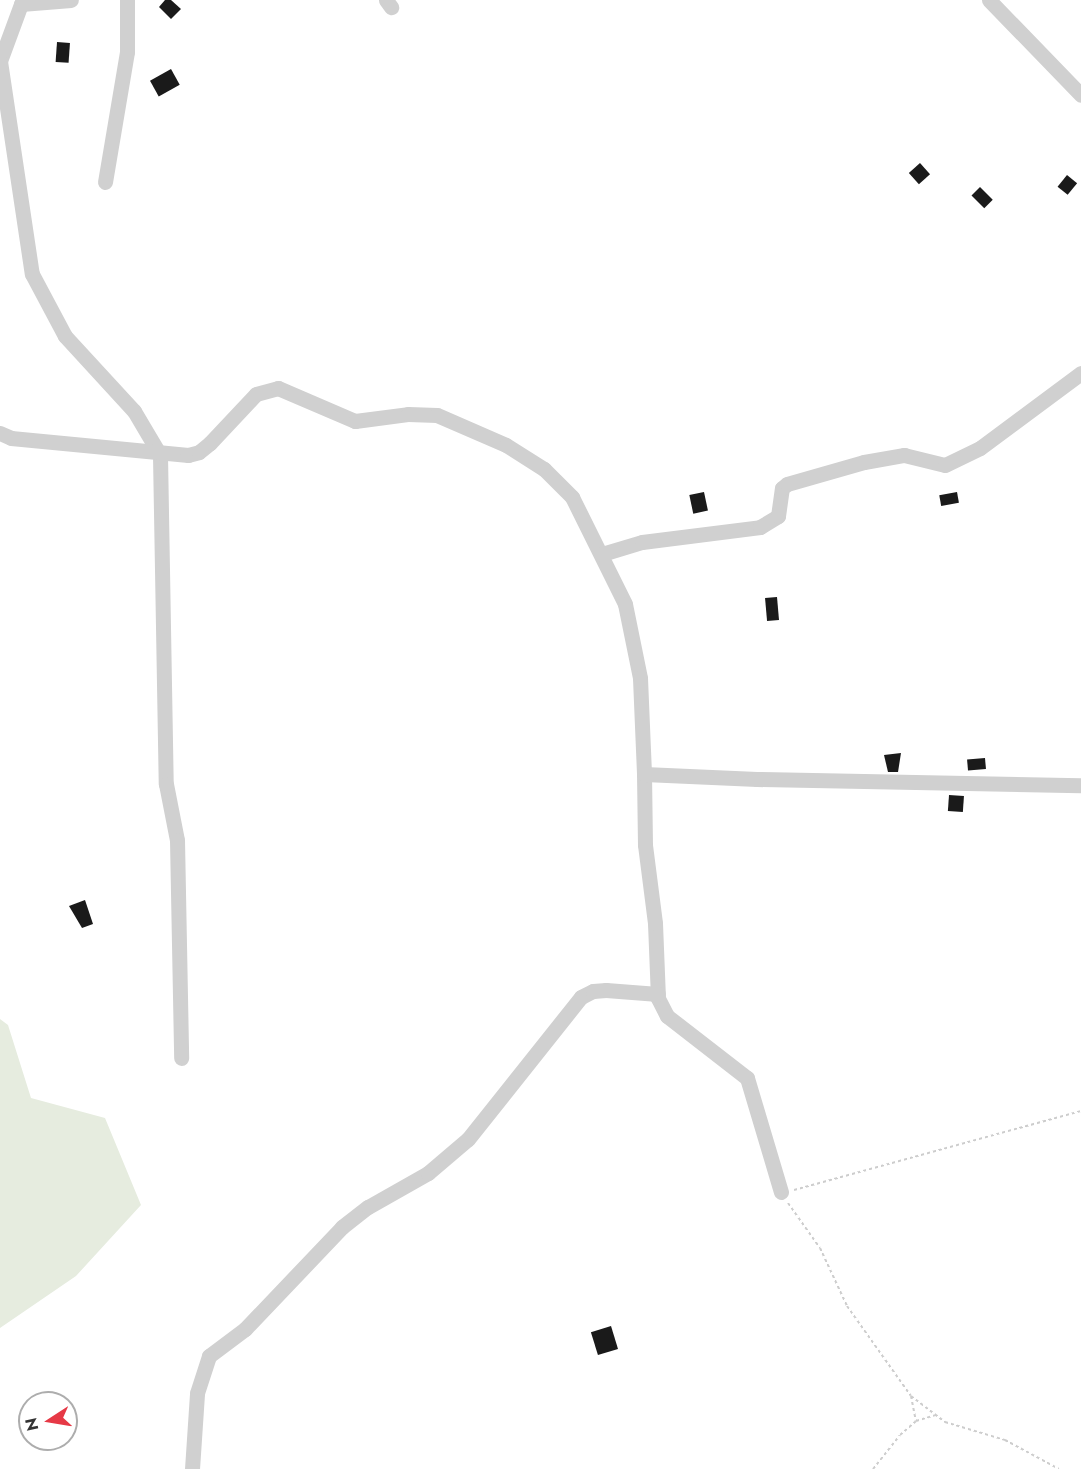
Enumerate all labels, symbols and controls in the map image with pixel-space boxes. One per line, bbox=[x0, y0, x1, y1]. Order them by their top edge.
north arrow bbox=[18, 1391, 78, 1451]
text: N bbox=[19, 1416, 44, 1433]

